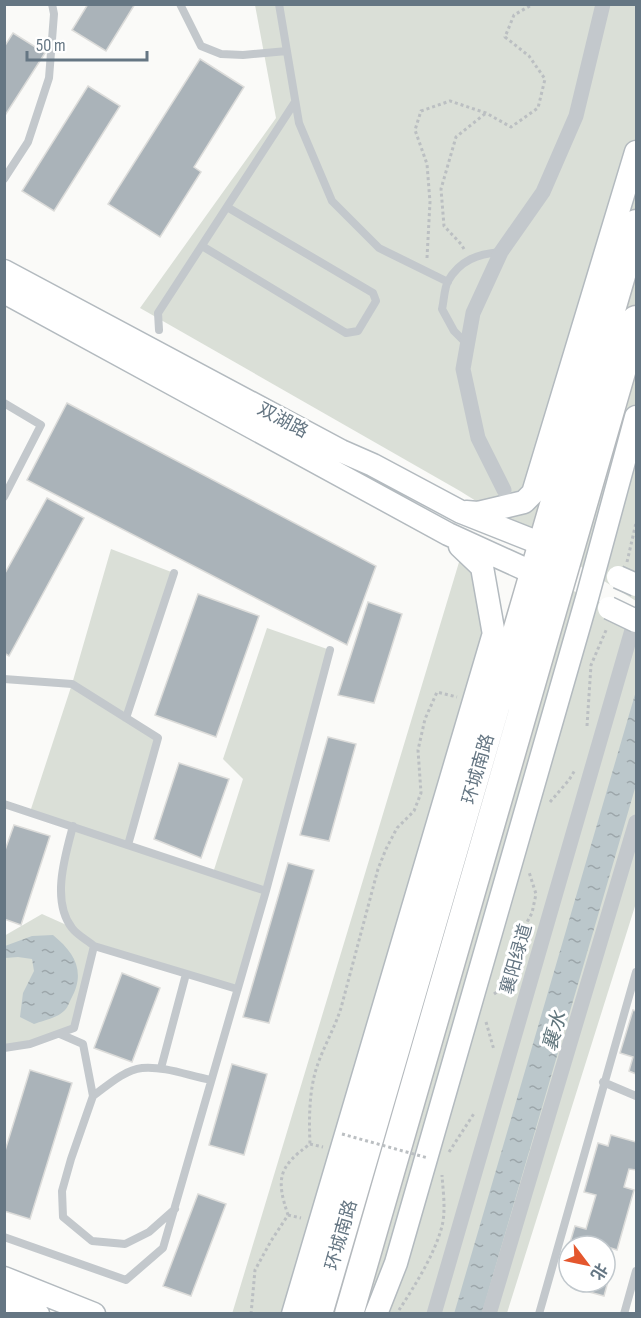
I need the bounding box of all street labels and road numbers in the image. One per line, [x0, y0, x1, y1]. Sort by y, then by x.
street label: 双湖路 [254, 398, 312, 442]
street label: 环城南路 [458, 732, 498, 807]
street label: 襄阳绿道 [496, 922, 536, 997]
street label: 环城南路 [321, 1198, 361, 1273]

